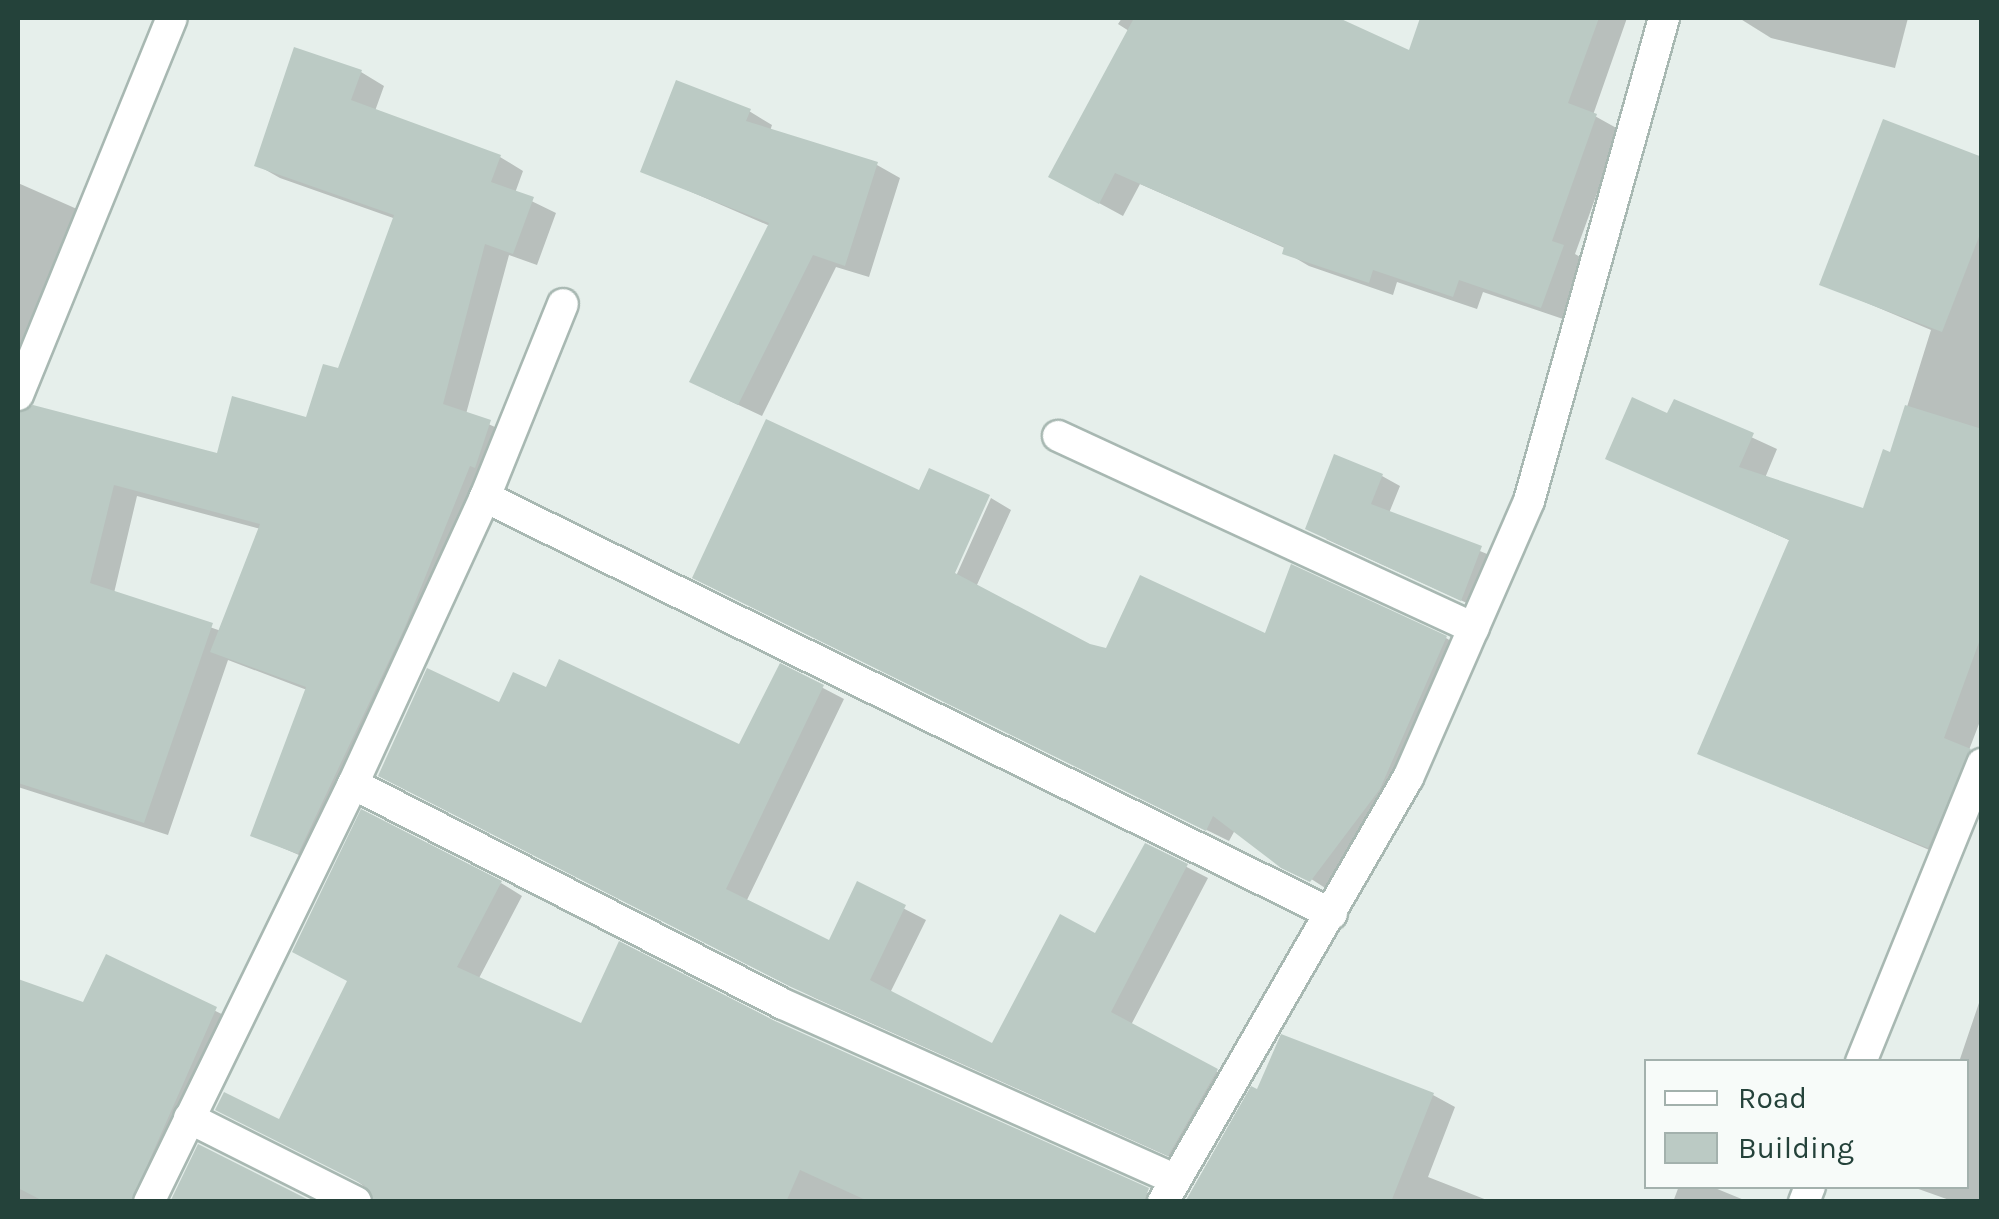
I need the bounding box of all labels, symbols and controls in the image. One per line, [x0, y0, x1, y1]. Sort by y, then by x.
legend [1644, 1059, 1969, 1189]
text: Road [1738, 1080, 1807, 1116]
text: Building [1738, 1130, 1854, 1166]

